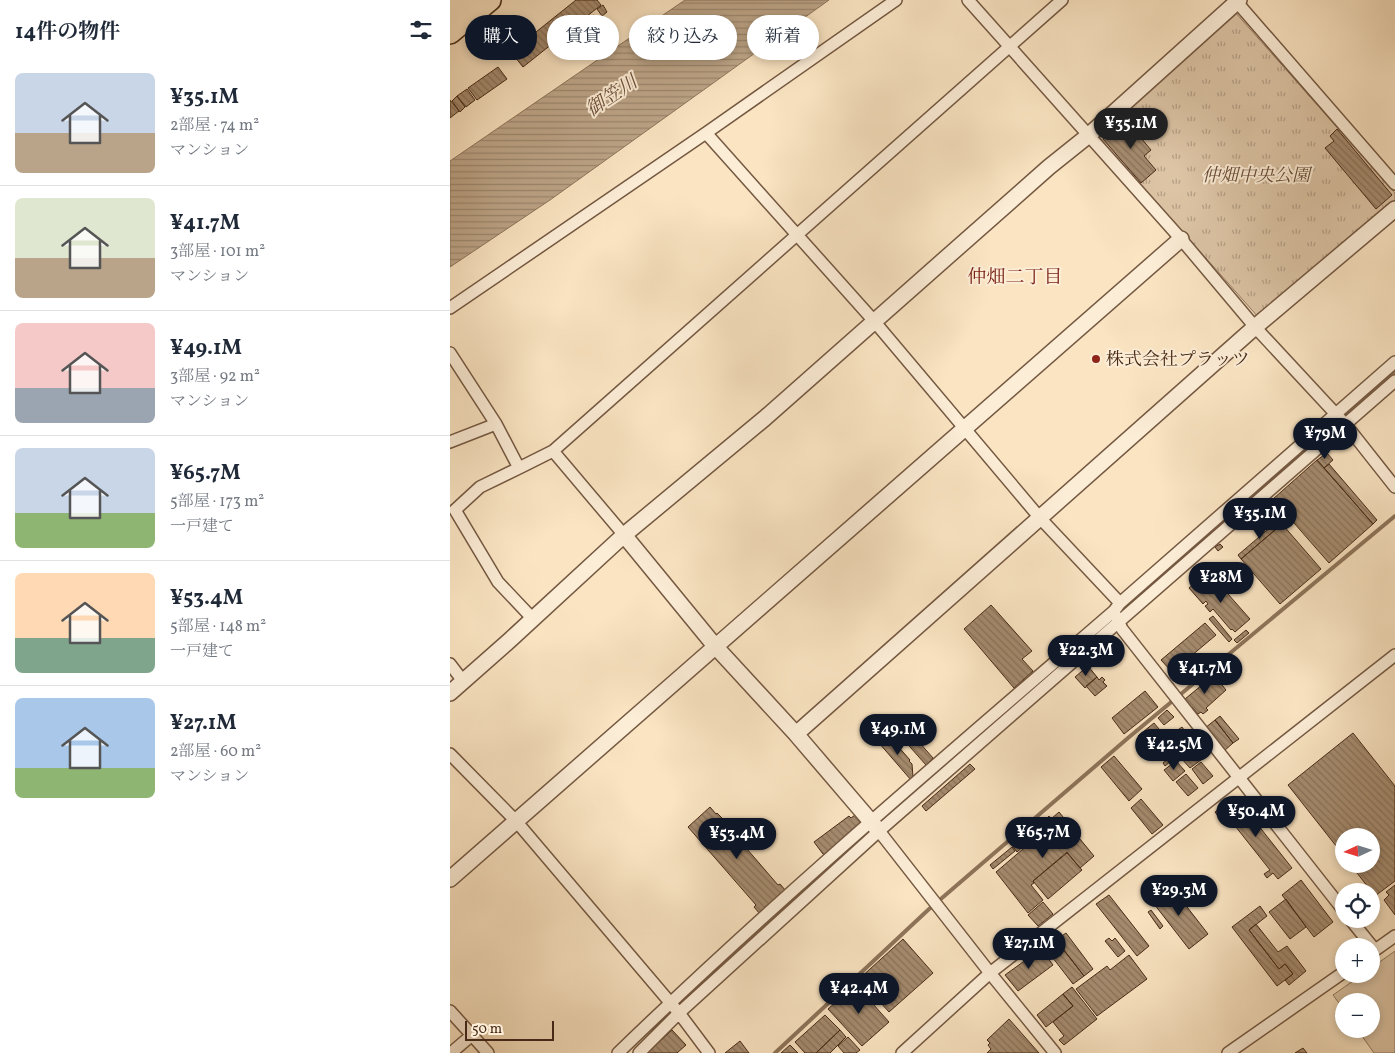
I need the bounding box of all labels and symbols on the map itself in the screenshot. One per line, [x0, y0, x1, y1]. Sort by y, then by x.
water label: 御笠川 [581, 69, 645, 123]
pin: ¥35.1M [1090, 108, 1172, 150]
park label: 仲畑中央公園 [1202, 164, 1313, 189]
district label: 仲畑二丁目 [967, 265, 1063, 291]
place label: 株式会社プラッツ [1106, 348, 1250, 373]
marker: 株式会社プラッツ [1090, 353, 1102, 365]
pin: ¥79M [1295, 418, 1355, 460]
pin: ¥35.1M [1219, 498, 1301, 540]
pin: ¥28M [1191, 562, 1251, 604]
pin: ¥22.3M [1045, 634, 1127, 677]
pin: ¥41.7M [1164, 652, 1246, 695]
pin: ¥49.1M [857, 714, 939, 756]
pin: ¥42.5M [1133, 728, 1215, 771]
pin: ¥50.4M [1215, 796, 1297, 838]
pin: ¥65.7M [1002, 816, 1084, 859]
pin: ¥53.4M [696, 818, 778, 860]
north arrow [1335, 828, 1380, 872]
pin: ¥29.3M [1138, 874, 1220, 917]
pin: ¥27.1M [988, 928, 1070, 970]
pin: ¥42.4M [818, 972, 900, 1015]
scale bar [465, 1018, 554, 1041]

